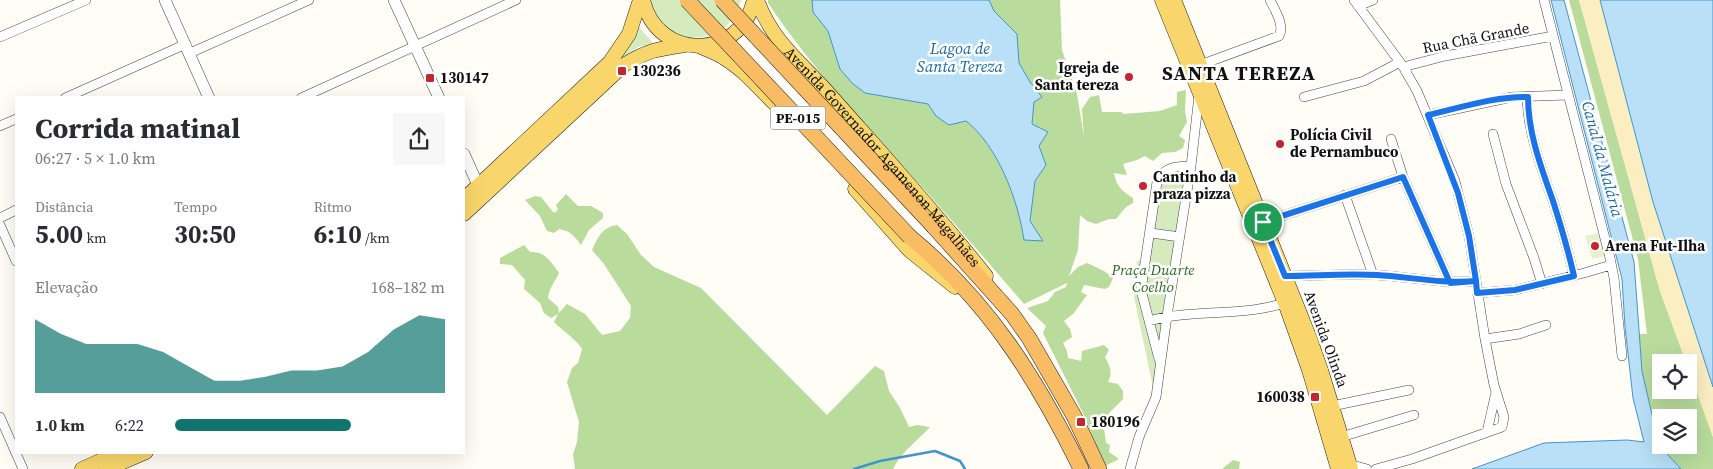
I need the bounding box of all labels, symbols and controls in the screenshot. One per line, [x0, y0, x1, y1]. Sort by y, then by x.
street label: Rua Chã Grande [1421, 17, 1531, 58]
water label: Lagoa de Santa Tereza [917, 37, 1004, 77]
street label: Avenida Governador Agamenon Magalhães [780, 42, 986, 271]
place label: Igreja de Santa tereza [1035, 57, 1120, 95]
district label: SANTA TEREZA [1162, 59, 1316, 87]
place label: 130236 [632, 60, 681, 81]
marker: 130236 [616, 65, 628, 77]
place label: 130147 [440, 67, 489, 88]
marker: Igreja de Santa tereza [1123, 71, 1135, 83]
marker: 130147 [424, 72, 436, 84]
water label: Canal da Malária [1577, 99, 1629, 220]
road number: PE-015 [770, 106, 826, 130]
text: Corrida matinal [35, 109, 240, 147]
button: share [393, 113, 445, 165]
place label: Polícia Civil de Pernambuco [1290, 124, 1399, 162]
marker: Polícia Civil de Pernambuco [1274, 138, 1286, 150]
text: 06:27 · 5 × 1.0 km [35, 147, 156, 169]
place label: Cantinho da praza pizza [1153, 166, 1237, 204]
marker: Cantinho da praza pizza [1137, 180, 1149, 192]
text: Distância [35, 197, 93, 217]
text: Tempo [174, 197, 217, 217]
text: Ritmo [314, 197, 352, 217]
pin [1242, 201, 1284, 243]
icon: arrive [1249, 208, 1277, 236]
text: 5.00 [35, 217, 83, 251]
text: 30:50 [174, 217, 236, 251]
text: 6:10 [314, 217, 362, 251]
text: km [83, 228, 107, 248]
text: /km [362, 228, 390, 248]
place label: Arena Fut-Ilha [1605, 235, 1706, 256]
marker: Arena Fut-Ilha [1589, 240, 1601, 252]
park label: Praça Duarte Coelho [1111, 259, 1194, 297]
text: Elevação [35, 276, 98, 298]
text: 168–182 m [371, 276, 445, 298]
street label: Avenida Olinda [1299, 287, 1354, 391]
map controls [1652, 354, 1697, 454]
button: locate [1652, 354, 1697, 399]
place label: 160038 [1256, 386, 1305, 407]
marker: 160038 [1309, 391, 1321, 403]
button: layers [1652, 409, 1697, 454]
place label: 180196 [1091, 411, 1140, 432]
text: 1.0 km [35, 414, 85, 436]
text: 6:22 [115, 414, 144, 436]
marker: 180196 [1075, 416, 1087, 428]

